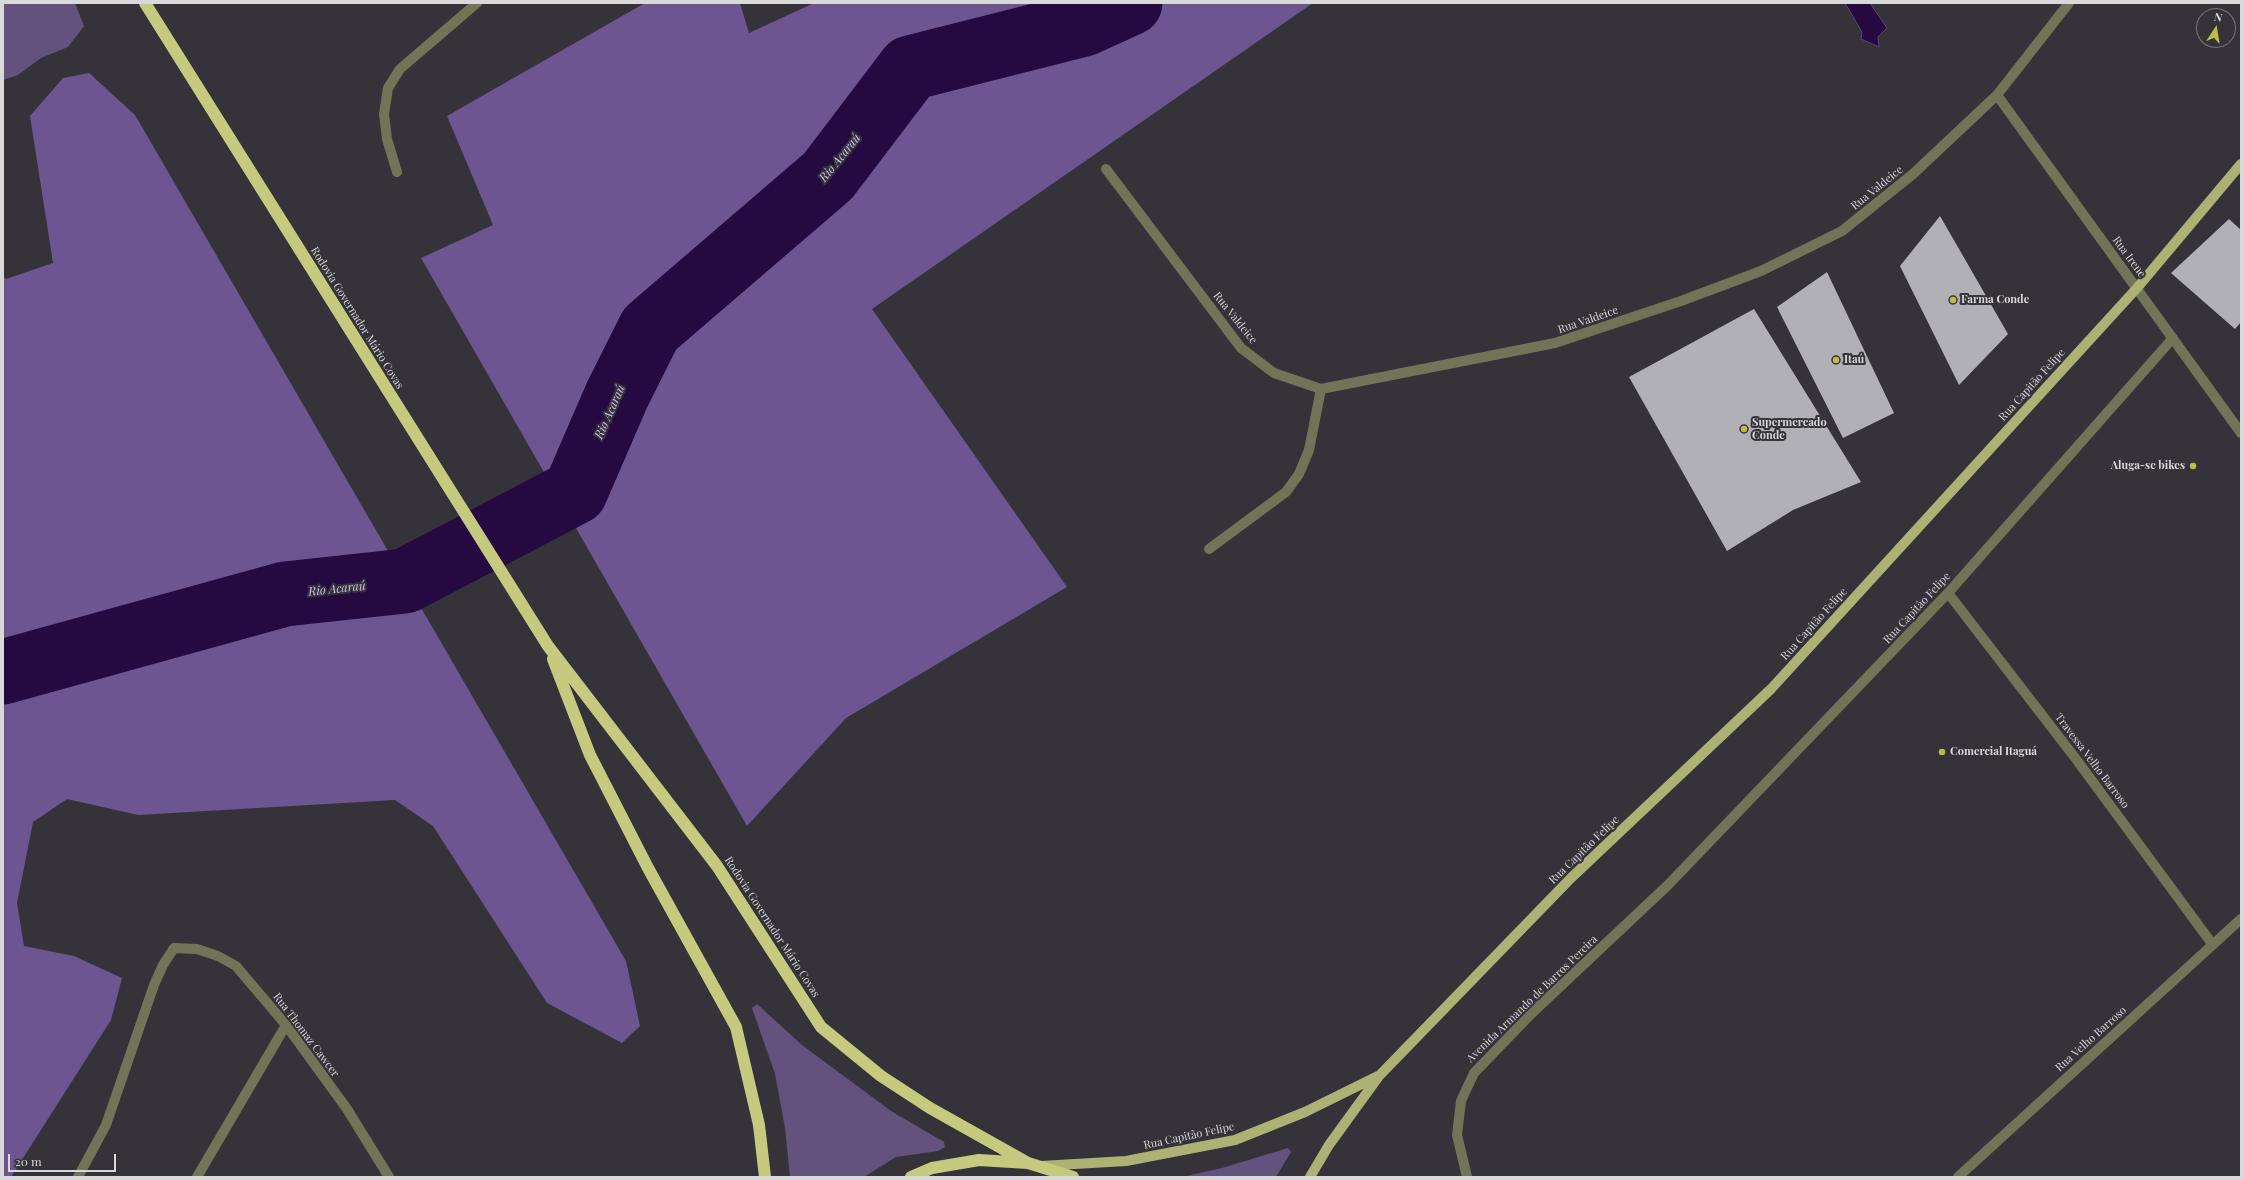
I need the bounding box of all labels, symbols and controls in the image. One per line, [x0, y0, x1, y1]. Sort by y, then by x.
north arrow [2196, 8, 2236, 48]
text: N [2213, 9, 2224, 25]
water label: Rio Acaraú [816, 131, 864, 185]
street label: Rua Valdeice [1849, 163, 1905, 213]
street label: Rua Irene [2110, 234, 2148, 280]
street label: Rodovia Governador Mário Covas [308, 245, 406, 391]
street label: Rua Valdeice [1210, 290, 1260, 346]
place label: Farma Conde [1961, 293, 2029, 307]
marker: Farma Conde [1948, 295, 1958, 305]
street label: Rua Valdeice [1556, 304, 1620, 336]
street label: Rua Capitão Felipe [1996, 346, 2068, 424]
place label: Itaú [1844, 353, 1864, 367]
marker: Itaú [1831, 355, 1841, 365]
water label: Rio Acaraú [592, 383, 628, 441]
place label: Supermercado Conde [1752, 416, 1827, 442]
marker: Supermercado Conde [1739, 424, 1749, 434]
place label: Aluga-se bikes [2111, 459, 2185, 473]
marker: Aluga-se bikes [2188, 461, 2198, 471]
street label: Rua Capitâo Felipe [1881, 570, 1953, 646]
water label: Rio Acaraú [308, 579, 366, 599]
street label: Rua Capitão Felipe [1778, 585, 1850, 663]
street label: Travessa Velho Barroso [2052, 711, 2132, 811]
place label: Comercial Itaguá [1950, 745, 2037, 759]
marker: Comercial Itaguá [1937, 747, 1947, 757]
street label: Rua Capitão Felipe [1546, 813, 1622, 887]
street label: Rodovia Governador Mário Covas [722, 854, 822, 1000]
street label: Avenida Armando de Barros Pereira [1464, 933, 1600, 1065]
street label: Rua Thomaz Cawcer [270, 991, 342, 1079]
street label: Rua Velho Barroso [2053, 1004, 2129, 1074]
street label: Rua Capitão Felipe [1142, 1120, 1236, 1152]
scale bar [10, 1146, 118, 1172]
text: 20 m [15, 1153, 42, 1169]

